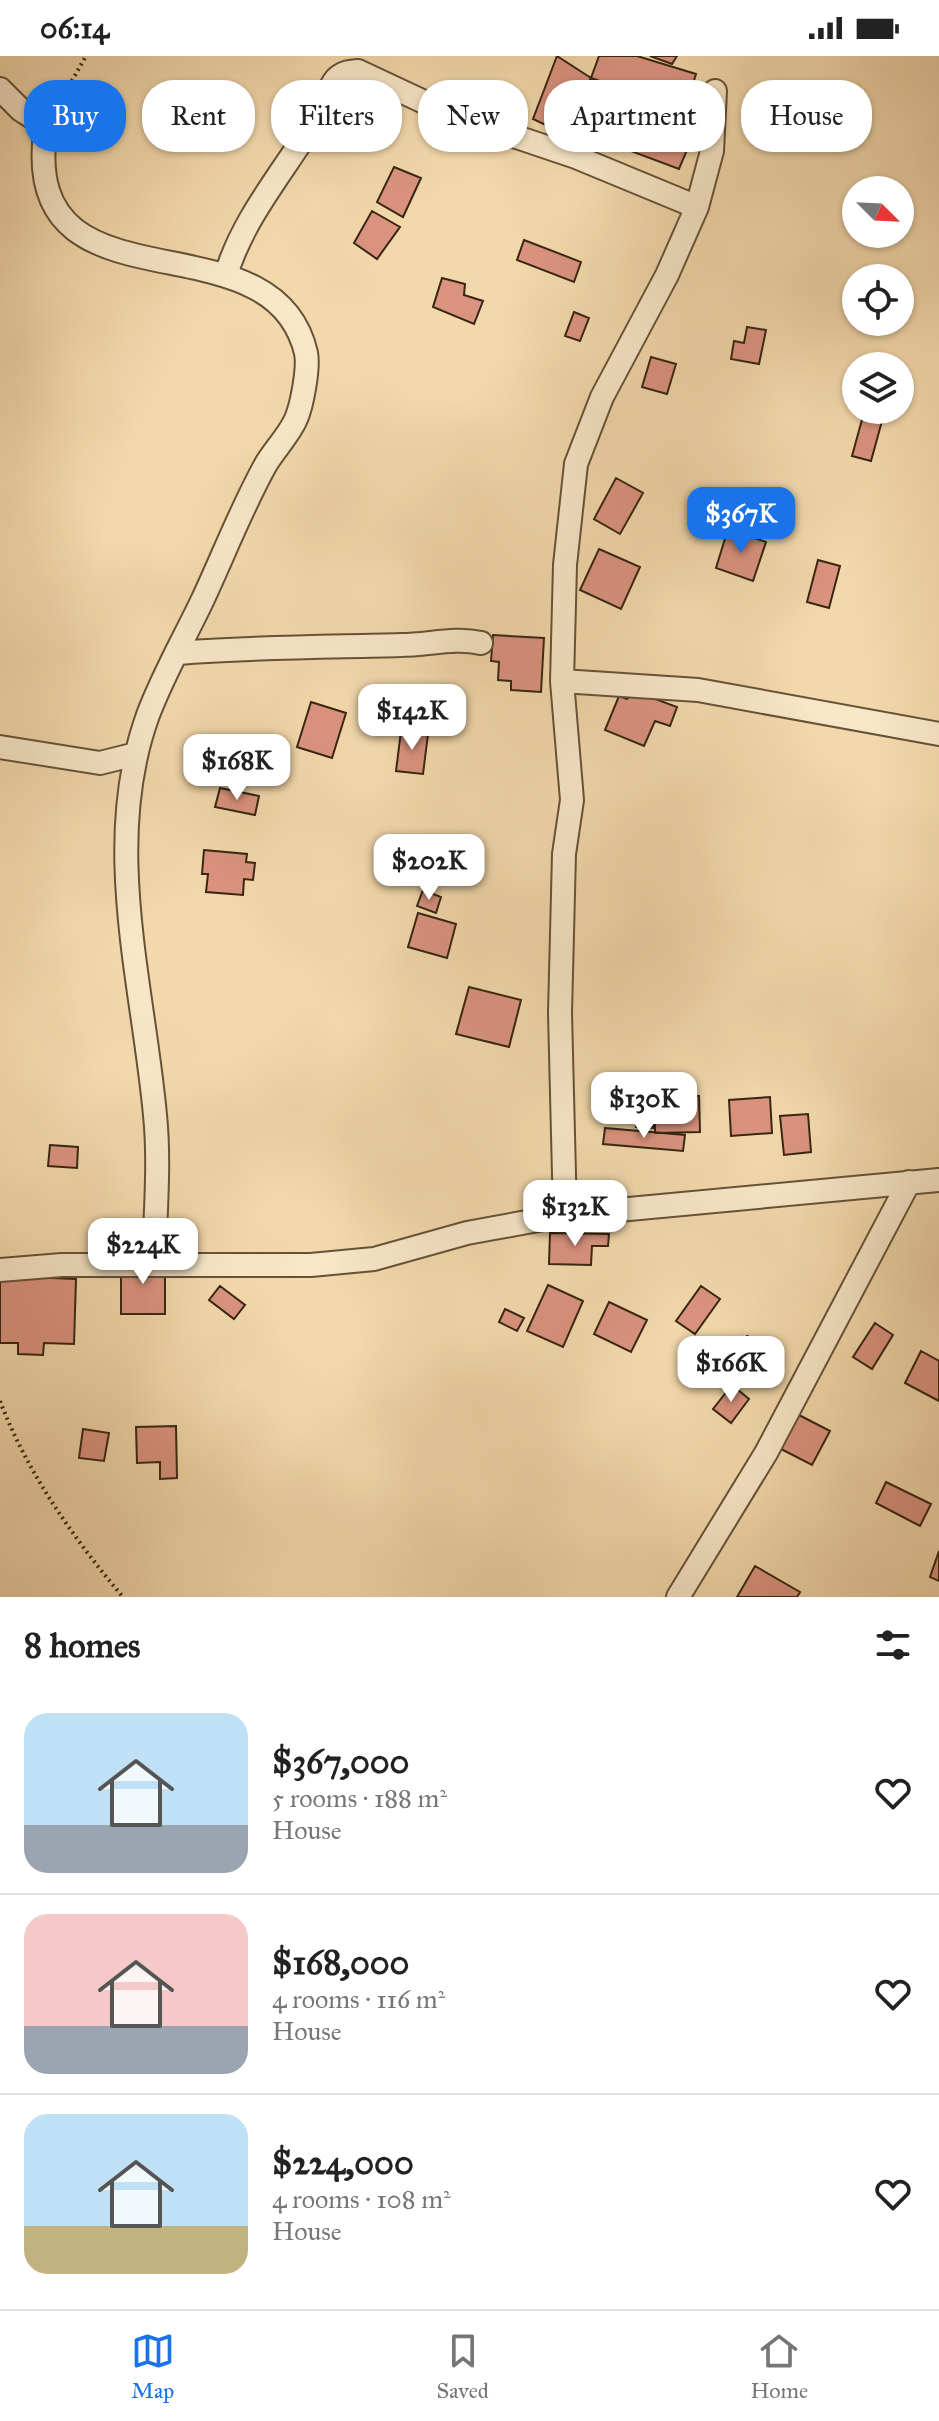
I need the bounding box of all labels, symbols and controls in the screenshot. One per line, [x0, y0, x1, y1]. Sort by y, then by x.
text: 06:14 [40, 10, 109, 46]
chip: Buy [24, 80, 126, 152]
chip: Rent [142, 80, 255, 152]
chip: Filters [271, 80, 402, 152]
chip: New [418, 80, 528, 152]
chip: Apartment [544, 80, 725, 152]
chip: House [741, 80, 872, 152]
north arrow [842, 176, 914, 248]
map controls [842, 176, 914, 424]
button: locate [842, 264, 914, 336]
button: layers [842, 352, 914, 424]
pin: $367K [685, 487, 797, 555]
text: $367K [705, 497, 777, 529]
pin: $142K [356, 684, 468, 752]
text: $142K [376, 694, 448, 726]
pin: $168K [181, 734, 293, 802]
text: $168K [201, 744, 273, 776]
pin: $202K [373, 834, 485, 902]
text: $202K [392, 844, 466, 876]
pin: $130K [588, 1072, 700, 1140]
text: $130K [609, 1082, 679, 1114]
pin: $132K [519, 1180, 631, 1248]
text: $132K [541, 1190, 609, 1222]
pin: $224K [87, 1218, 199, 1286]
text: $224K [106, 1228, 180, 1260]
pin: $166K [675, 1336, 787, 1404]
text: $166K [696, 1346, 766, 1378]
icon: filters [871, 1623, 915, 1667]
text: 8 homes [24, 1625, 140, 1666]
text: $367,000 [272, 1741, 409, 1782]
icon: home [88, 1745, 184, 1841]
icon: heart [871, 1771, 915, 1815]
text: 5 rooms · 188 m² [272, 1782, 447, 1814]
text: House [272, 1814, 342, 1846]
text: $168,000 [272, 1942, 409, 1983]
icon: home [88, 1946, 184, 2042]
icon: heart [871, 1972, 915, 2016]
text: 4 rooms · 116 m² [272, 1983, 445, 2015]
text: House [272, 2015, 342, 2047]
text: $224,000 [272, 2142, 414, 2183]
icon: home [88, 2146, 184, 2242]
icon: heart [871, 2172, 915, 2216]
text: 4 rooms · 108 m² [272, 2183, 451, 2215]
text: House [272, 2215, 342, 2247]
tab: Map [131, 2329, 175, 2404]
tab: Saved [437, 2329, 489, 2404]
tab: Home [751, 2329, 808, 2404]

